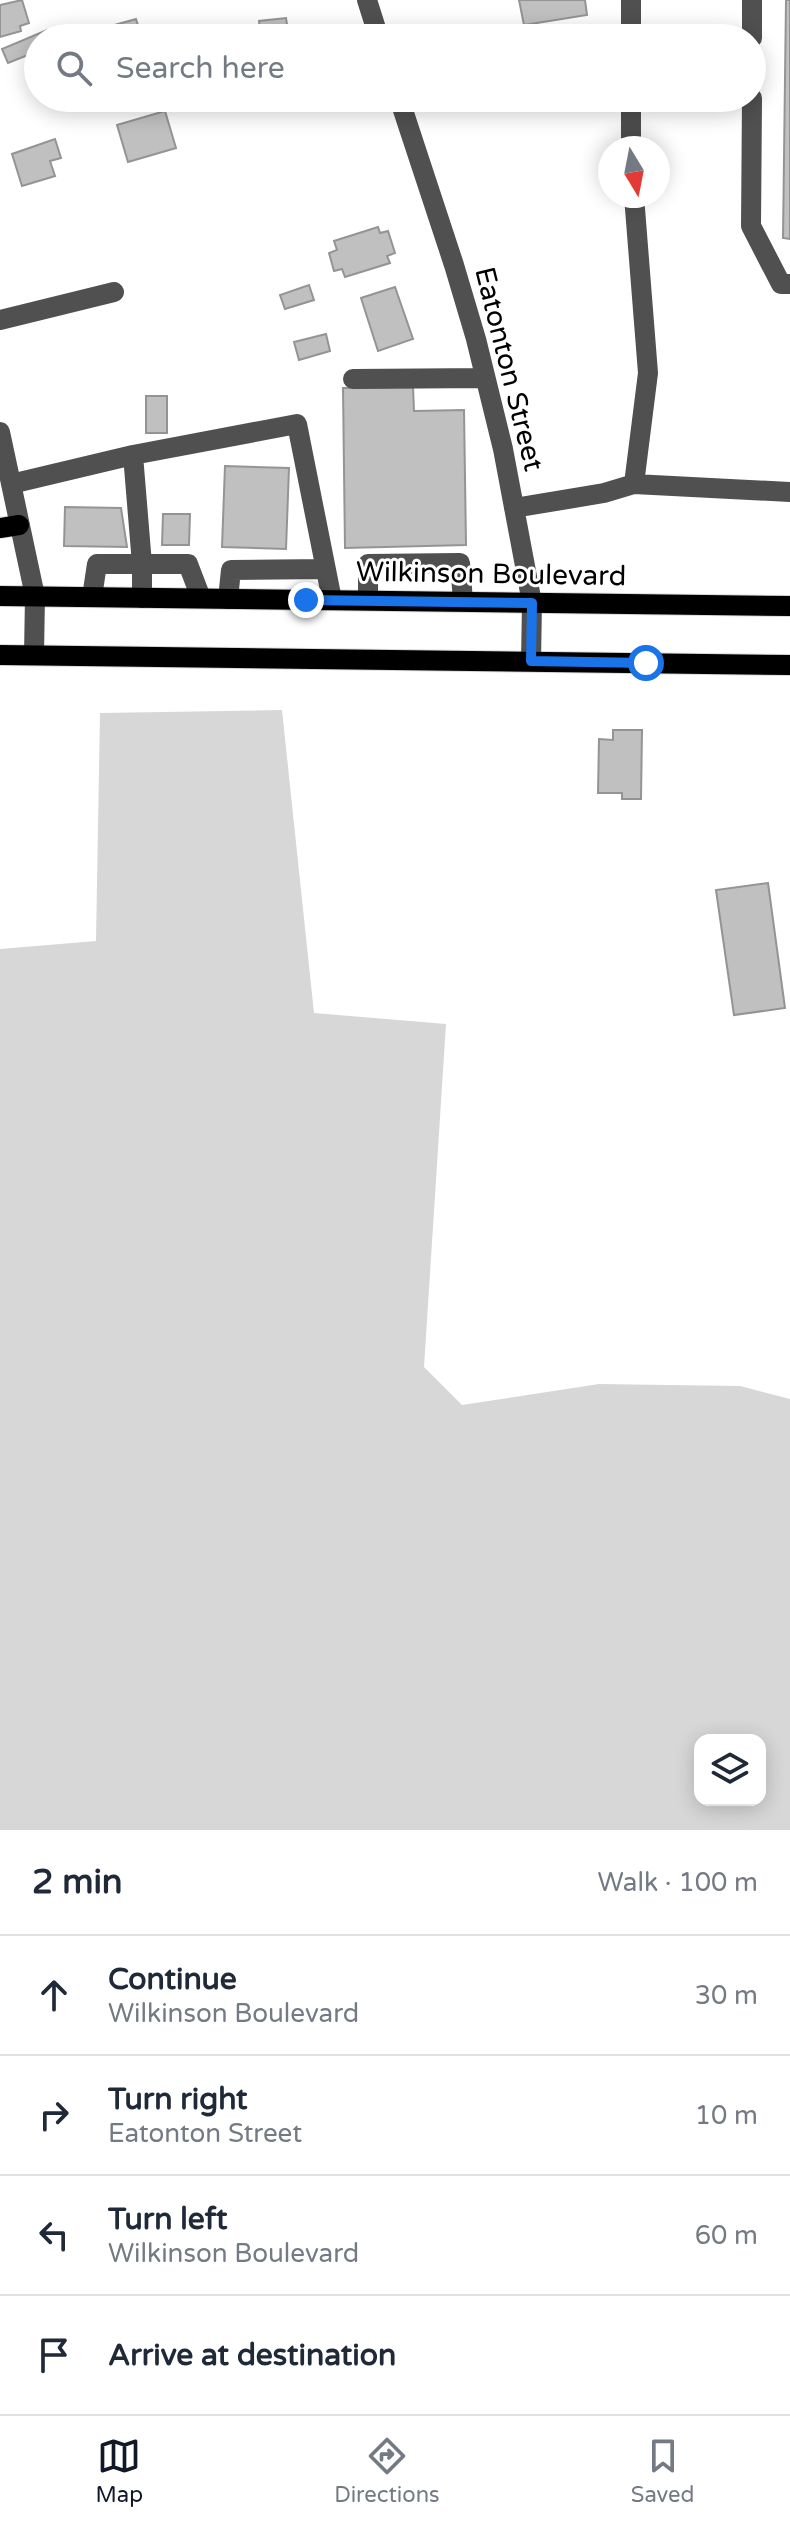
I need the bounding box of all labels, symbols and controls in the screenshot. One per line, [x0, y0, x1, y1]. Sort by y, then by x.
search box [24, 24, 766, 112]
icon: search [52, 46, 96, 90]
text: Search here [116, 50, 285, 87]
north arrow [598, 136, 670, 208]
street label: Eatonton Street [467, 263, 551, 475]
street label: Wilkinson Boulevard [355, 555, 627, 593]
route end [288, 582, 324, 618]
route start [628, 645, 664, 681]
map controls [694, 1734, 766, 1806]
button: layers [694, 1734, 766, 1806]
text: 2 min [32, 1862, 123, 1903]
text: Walk · 100 m [598, 1867, 758, 1898]
text: Continue [108, 1961, 237, 1998]
icon: ahead [32, 1973, 76, 2017]
text: 30 m [695, 1980, 758, 2011]
text: Wilkinson Boulevard [108, 1998, 359, 2029]
text: Turn right [108, 2081, 248, 2118]
icon: right [32, 2093, 76, 2137]
text: 10 m [695, 2100, 758, 2131]
text: Eatonton Street [108, 2118, 302, 2149]
text: Turn left [108, 2201, 227, 2238]
icon: left [32, 2213, 76, 2257]
text: 60 m [695, 2220, 758, 2251]
text: Wilkinson Boulevard [108, 2238, 359, 2269]
icon: arrive [32, 2333, 76, 2377]
text: Arrive at destination [108, 2337, 396, 2374]
tab: Map [96, 2434, 143, 2508]
tab: Directions [334, 2434, 440, 2508]
tab: Saved [631, 2434, 694, 2508]

